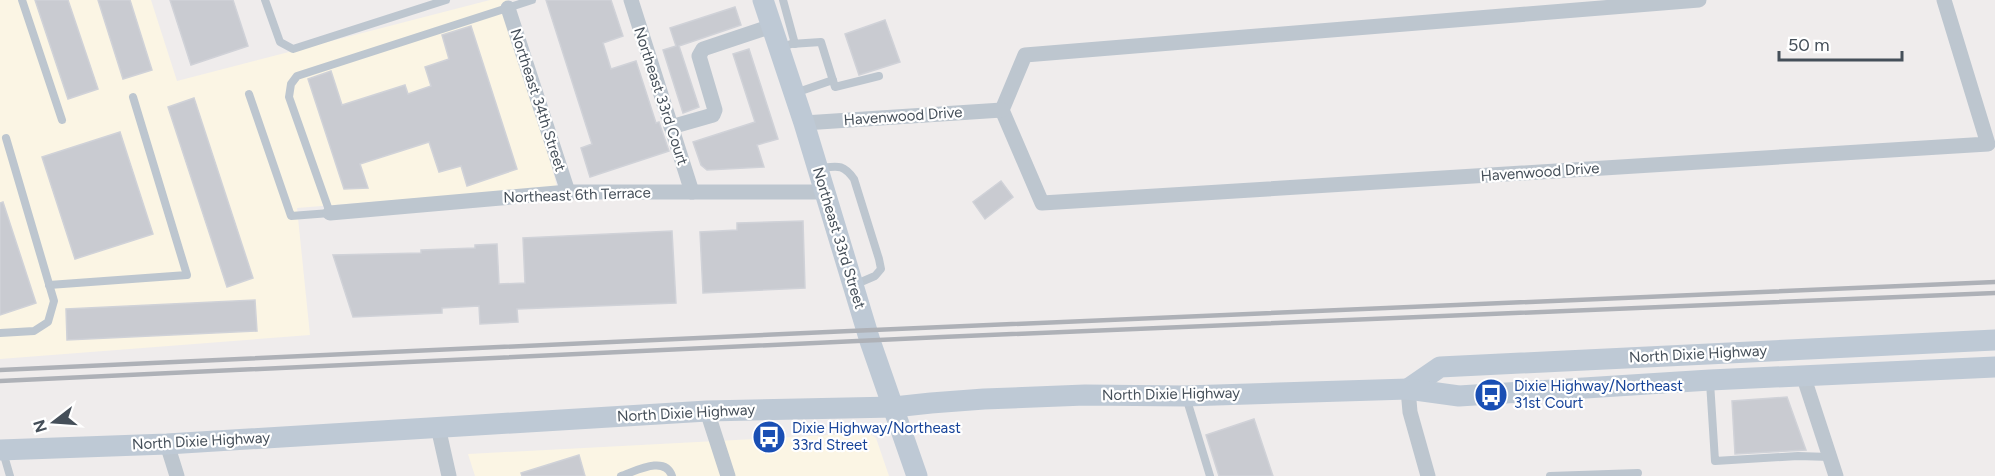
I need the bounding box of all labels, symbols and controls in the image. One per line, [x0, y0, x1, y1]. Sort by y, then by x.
scale bar [1779, 24, 1902, 62]
street label: Northeast 33rd Court [630, 25, 692, 168]
street label: Northeast 34th Street [506, 26, 570, 174]
text: 50 m [1788, 34, 1830, 56]
street label: Havenwood Drive [843, 103, 963, 129]
street label: Havenwood Drive [1480, 159, 1600, 185]
street label: Northeast 33rd Street [809, 165, 869, 311]
street label: Northeast 6th Terrace [503, 183, 651, 207]
street label: North Dixie Highway [1628, 341, 1768, 367]
bus stop icon: Dixie Highway/Northeast 31st Court [1473, 377, 1509, 413]
place label: Dixie Highway/Northeast 31st Court [1514, 377, 1683, 412]
street label: North Dixie Highway [1102, 384, 1240, 404]
north arrow [24, 392, 84, 452]
street label: North Dixie Highway [616, 400, 756, 426]
text: N [29, 418, 51, 435]
bus stop icon: Dixie Highway/Northeast 33rd Street [751, 419, 787, 455]
place label: Dixie Highway/Northeast 33rd Street [792, 419, 961, 454]
street label: North Dixie Highway [131, 428, 271, 454]

